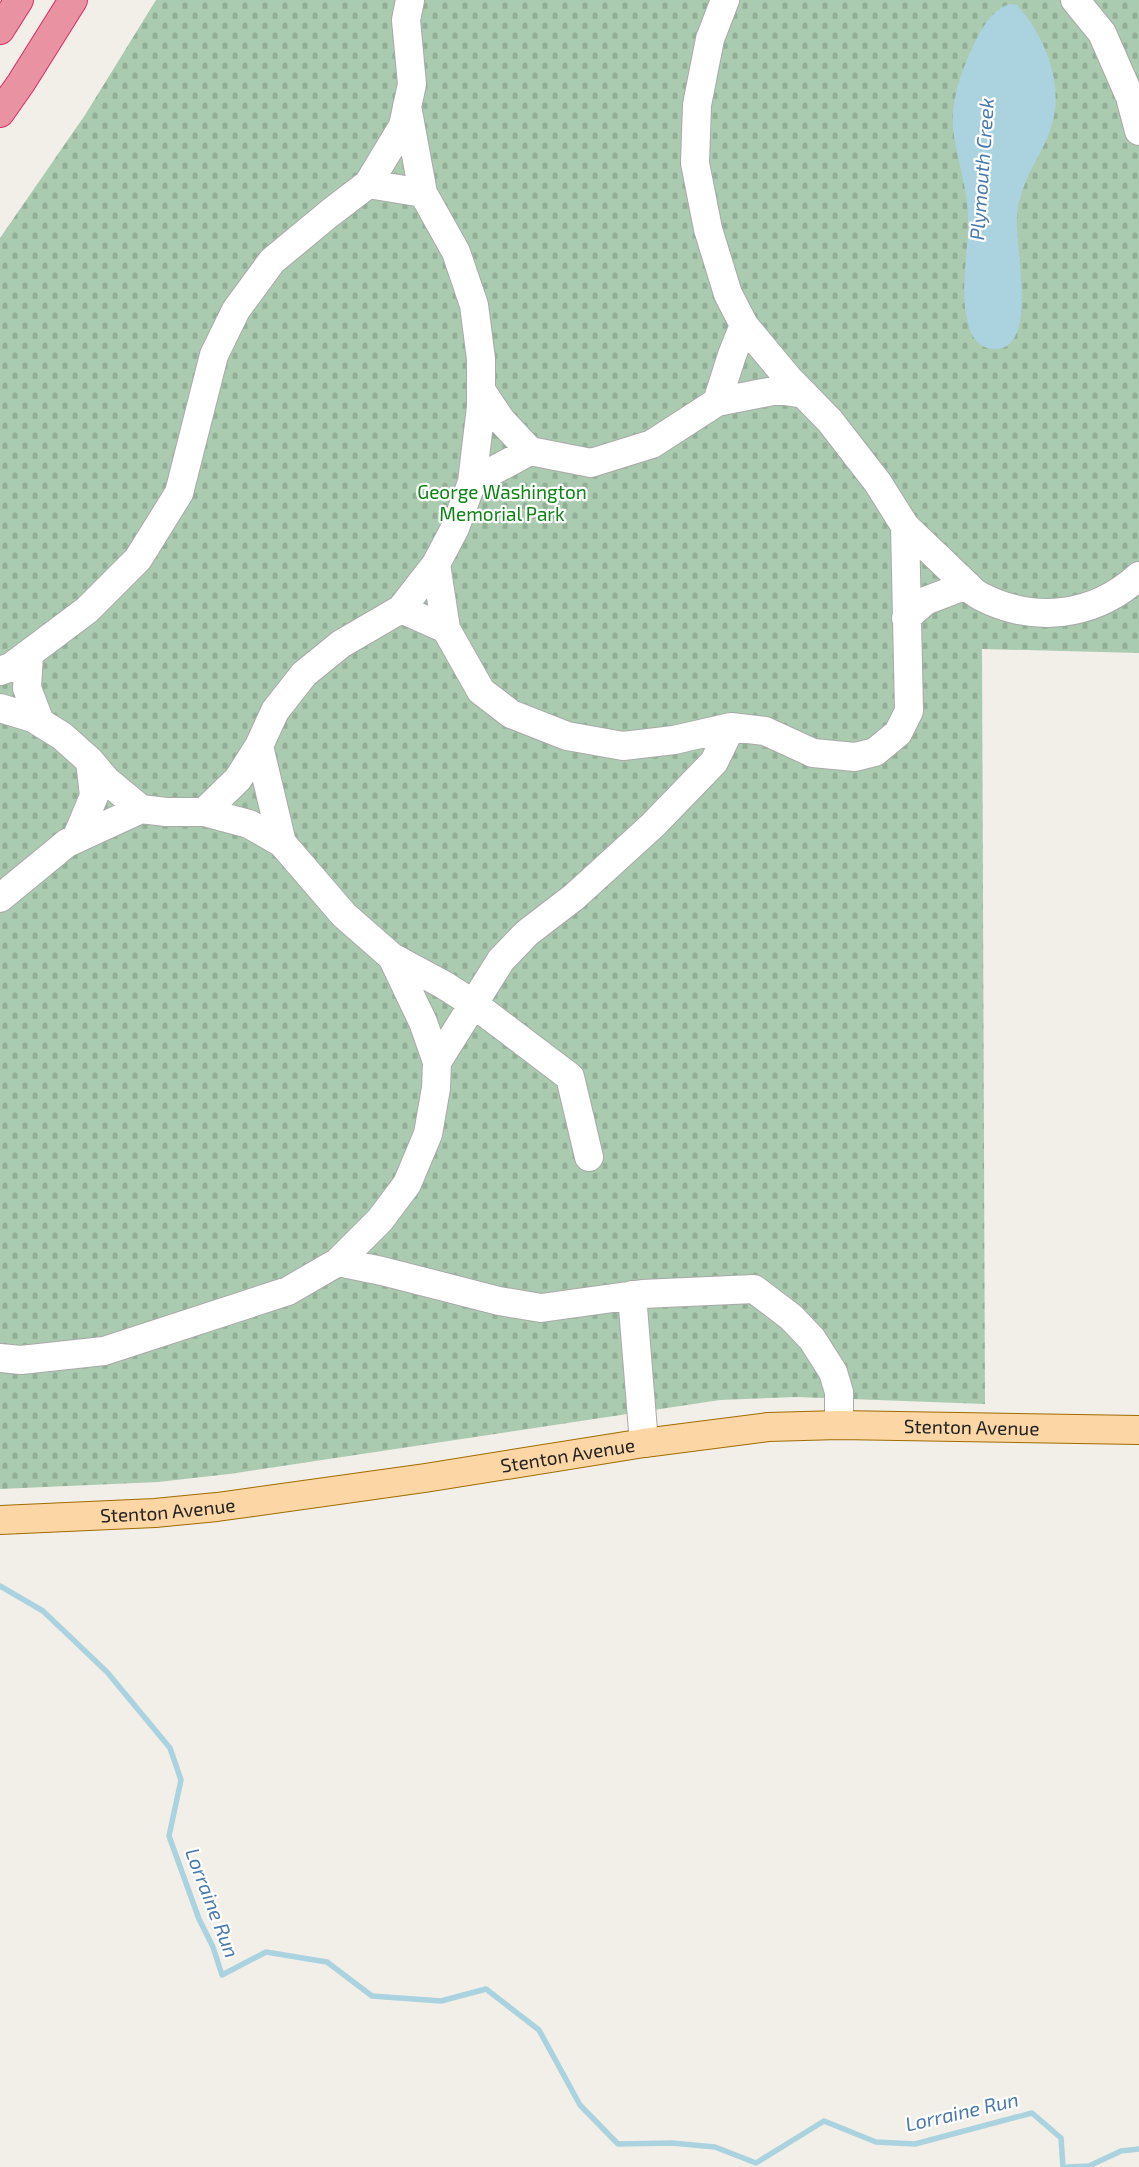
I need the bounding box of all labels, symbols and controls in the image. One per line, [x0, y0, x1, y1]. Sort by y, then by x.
water label: Plymouth Creek [964, 97, 999, 241]
park label: George Washington Memorial Park [417, 480, 587, 525]
street label: Stenton Avenue [904, 1414, 1040, 1439]
street label: Stenton Avenue [499, 1433, 636, 1477]
street label: Stenton Avenue [100, 1493, 237, 1526]
water label: Lorraine Run [181, 1844, 245, 1961]
water label: Lorraine Run [903, 2086, 1021, 2136]

